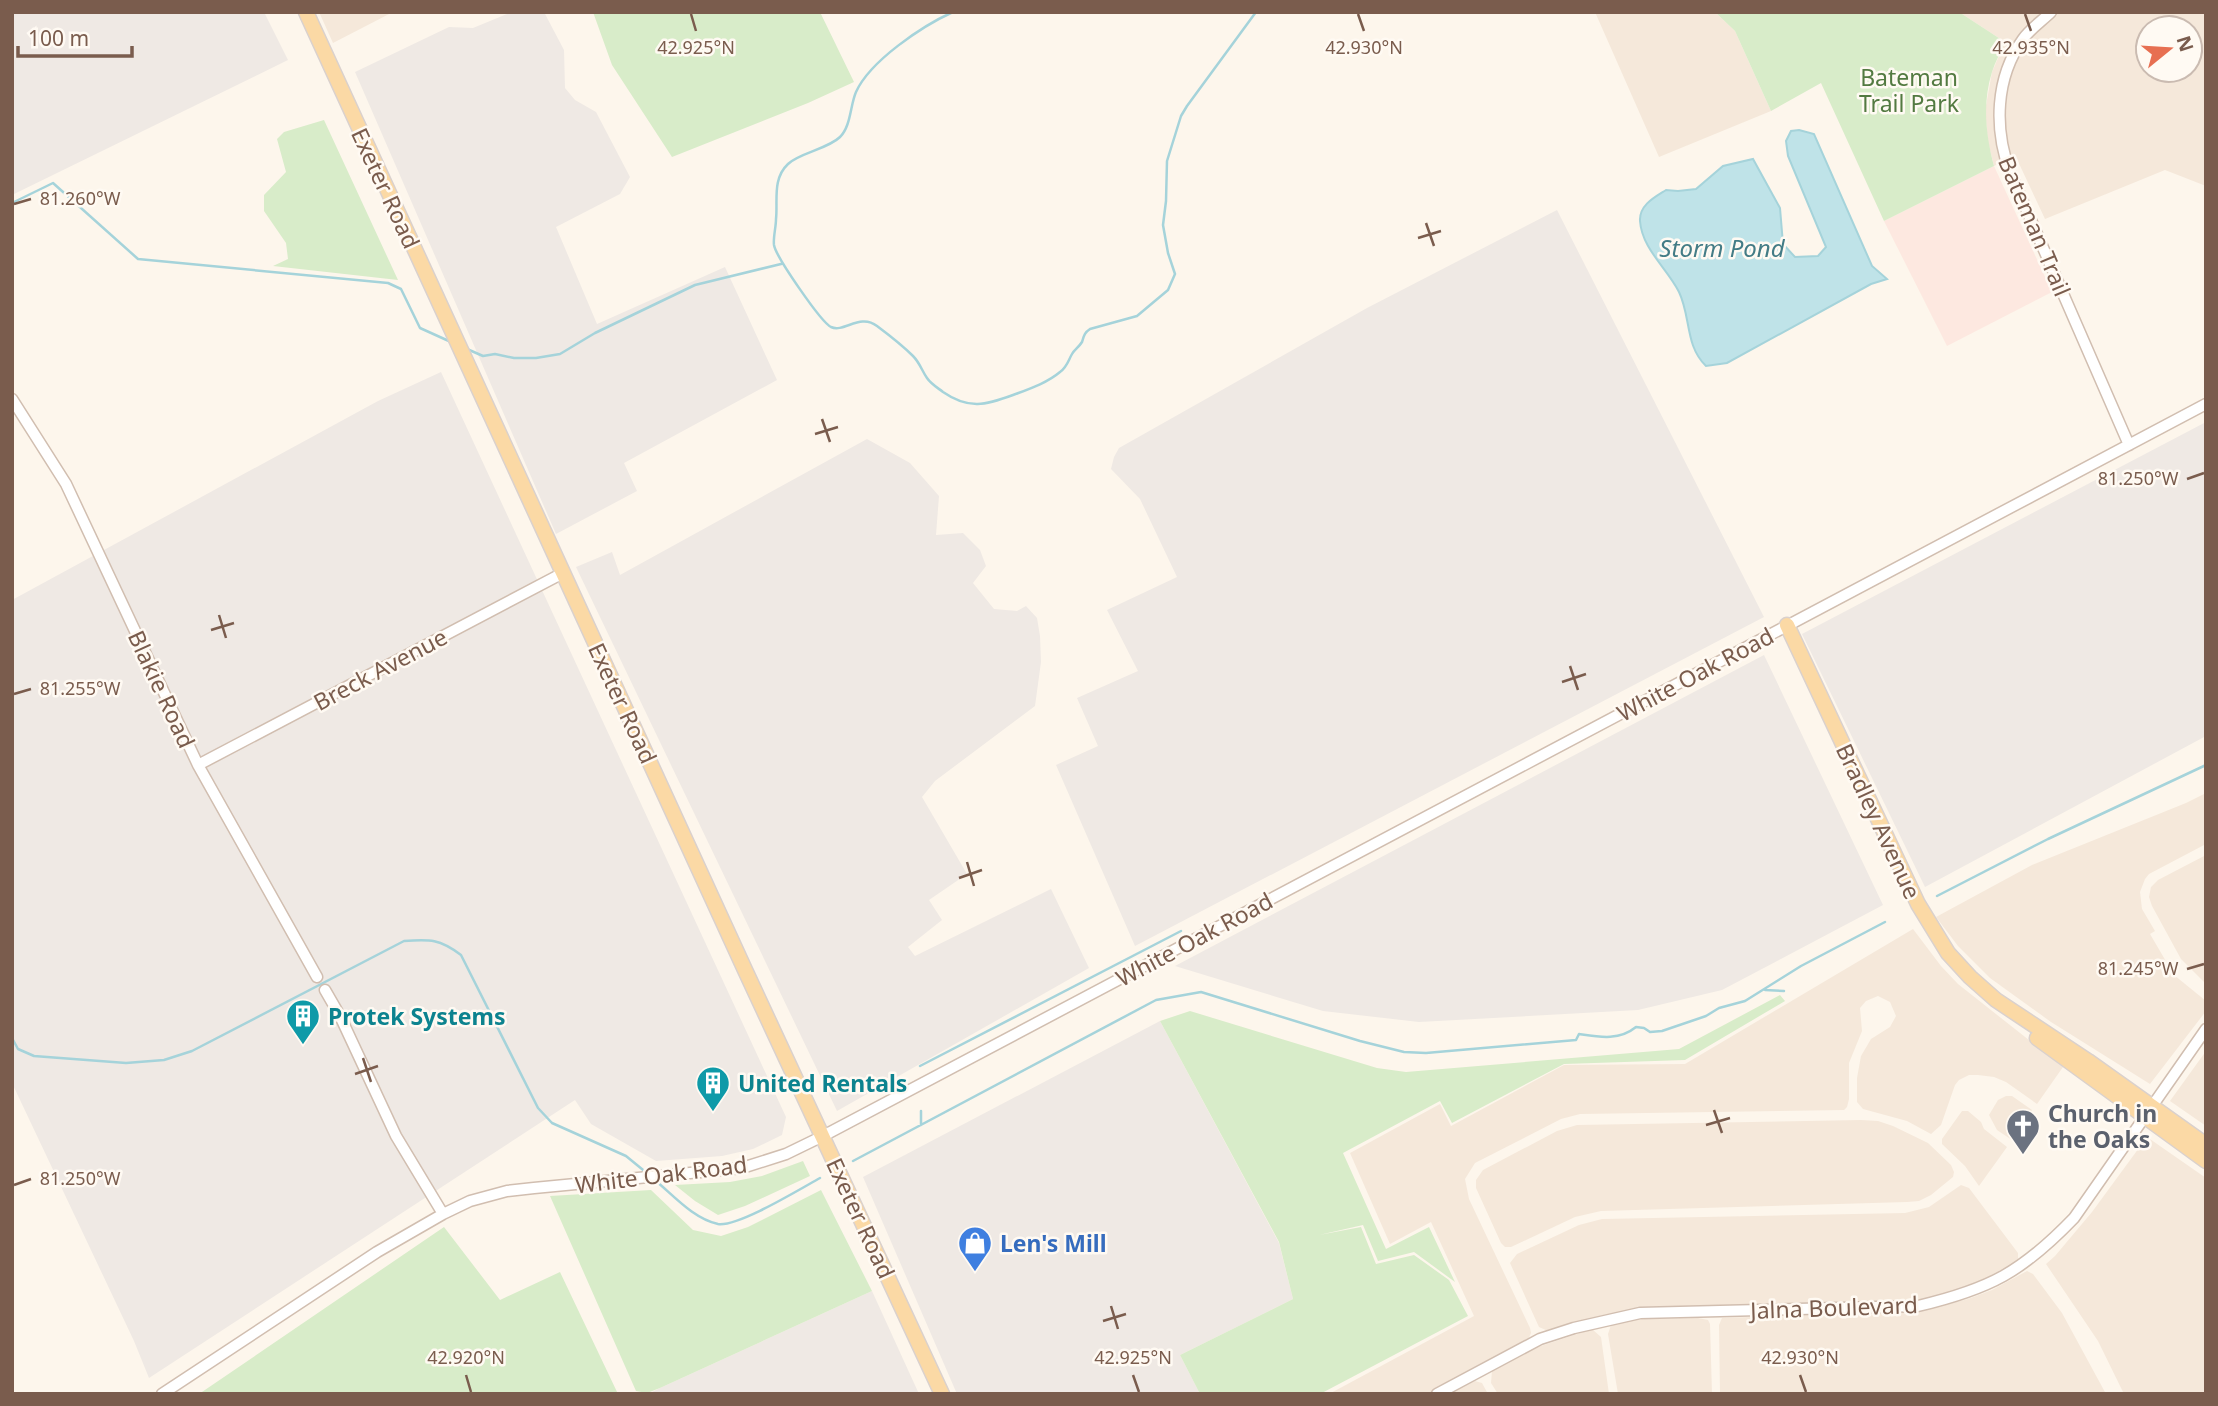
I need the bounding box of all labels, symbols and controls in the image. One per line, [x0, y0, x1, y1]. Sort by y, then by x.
scale bar [18, 14, 131, 58]
north arrow [2134, 14, 2204, 84]
text: 100 m [28, 24, 89, 52]
text: N [2170, 32, 2200, 55]
text: 42.925°N [657, 35, 735, 59]
text: 42.930°N [1325, 35, 1403, 59]
text: 42.935°N [1992, 35, 2070, 59]
park label: Bateman Trail Park [1859, 61, 1960, 119]
street label: Exeter Road [344, 123, 428, 253]
street label: Bateman Trail [1991, 151, 2079, 301]
text: 81.260°W [40, 186, 121, 210]
water label: Storm Pond [1659, 231, 1786, 264]
text: 81.250°W [2098, 466, 2179, 490]
street label: White Oak Road [1611, 619, 1779, 729]
street label: Breck Avenue [308, 620, 452, 718]
street label: Blakie Road [121, 625, 203, 753]
street label: Exeter Road [581, 638, 665, 768]
text: 81.255°W [40, 676, 121, 700]
street label: Bradley Avenue [1829, 738, 1929, 904]
street label: White Oak Road [1110, 884, 1278, 994]
text: 81.245°W [2098, 956, 2179, 980]
building icon: Protek Systems [284, 997, 322, 1046]
place label: Protek Systems [328, 1000, 505, 1032]
building icon: United Rentals [694, 1064, 732, 1113]
place label: United Rentals [738, 1067, 907, 1099]
place label: Church in the Oaks [2048, 1097, 2157, 1155]
church icon: Church in the Oaks [2004, 1107, 2042, 1156]
street label: White Oak Road [573, 1148, 749, 1200]
street label: Exeter Road [819, 1153, 903, 1283]
text: 81.250°W [40, 1166, 121, 1190]
shop icon: Len's Mill [956, 1224, 994, 1273]
place label: Len's Mill [1000, 1227, 1107, 1259]
street label: Jalna Boulevard [1748, 1288, 1918, 1326]
text: 42.920°N [427, 1345, 505, 1369]
text: 42.925°N [1094, 1345, 1172, 1369]
text: 42.930°N [1761, 1345, 1839, 1369]

